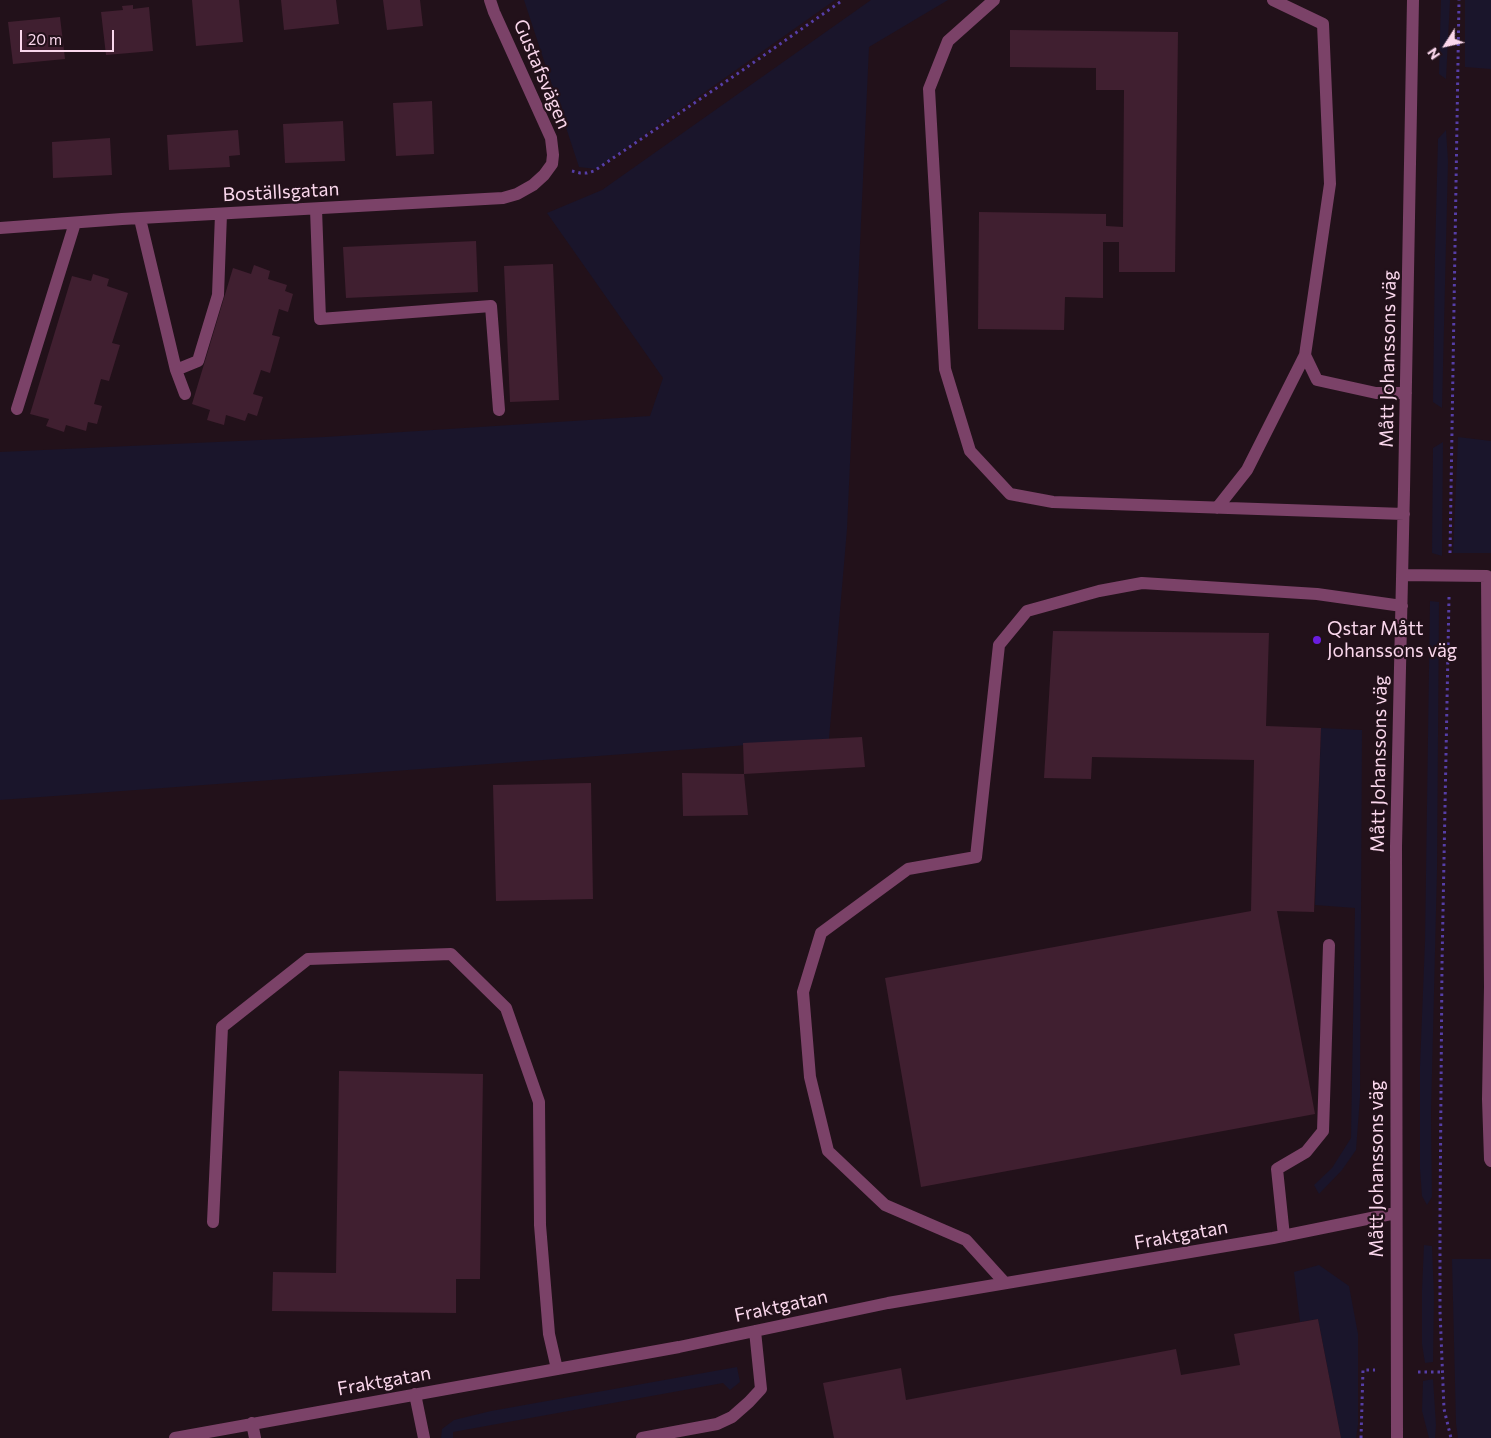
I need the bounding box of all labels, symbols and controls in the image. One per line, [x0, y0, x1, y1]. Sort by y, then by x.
street label: Gustafsvägen [509, 16, 575, 132]
scale bar [22, 20, 116, 52]
north arrow [1421, 20, 1471, 70]
text: 20 m [28, 30, 62, 48]
text: N [1423, 45, 1443, 63]
street label: Boställsgatan [222, 178, 340, 206]
street label: Mått Johanssons väg [1375, 270, 1401, 448]
place label: Qstar Mått Johanssons väg [1327, 618, 1457, 662]
marker: Qstar Mått Johanssons väg [1311, 634, 1323, 646]
street label: Mått Johanssons väg [1366, 675, 1392, 853]
street label: Mått Johanssons väg [1366, 1080, 1388, 1258]
street label: Fraktgatan [1132, 1216, 1230, 1254]
street label: Fraktgatan [732, 1285, 830, 1327]
street label: Fraktgatan [335, 1362, 433, 1400]

